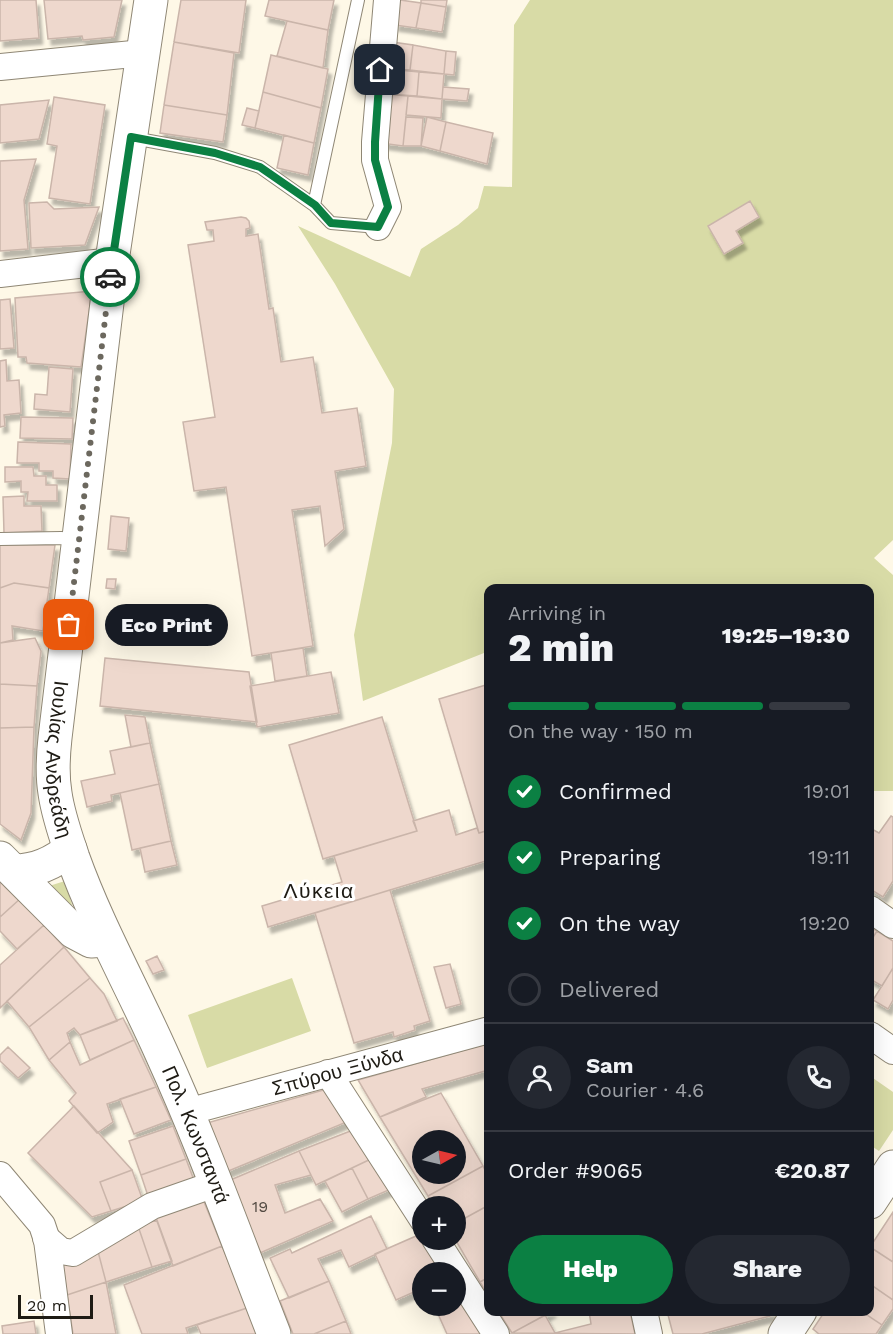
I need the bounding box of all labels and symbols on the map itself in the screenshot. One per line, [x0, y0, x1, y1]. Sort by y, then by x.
pin [354, 44, 405, 95]
courier [80, 247, 140, 307]
pin [43, 599, 94, 650]
callout: Eco Print [105, 604, 228, 646]
street label: Ιουλίας Ανδρεάδη [41, 680, 78, 841]
district label: Λύκεια [283, 878, 355, 903]
street label: Σπύρου Ξύνδα [269, 1042, 406, 1100]
street label: Πολ. Κωνσταντά [157, 1062, 235, 1207]
north arrow [412, 1130, 466, 1184]
house number: 19 [252, 1197, 268, 1216]
scale bar [18, 1292, 93, 1320]

